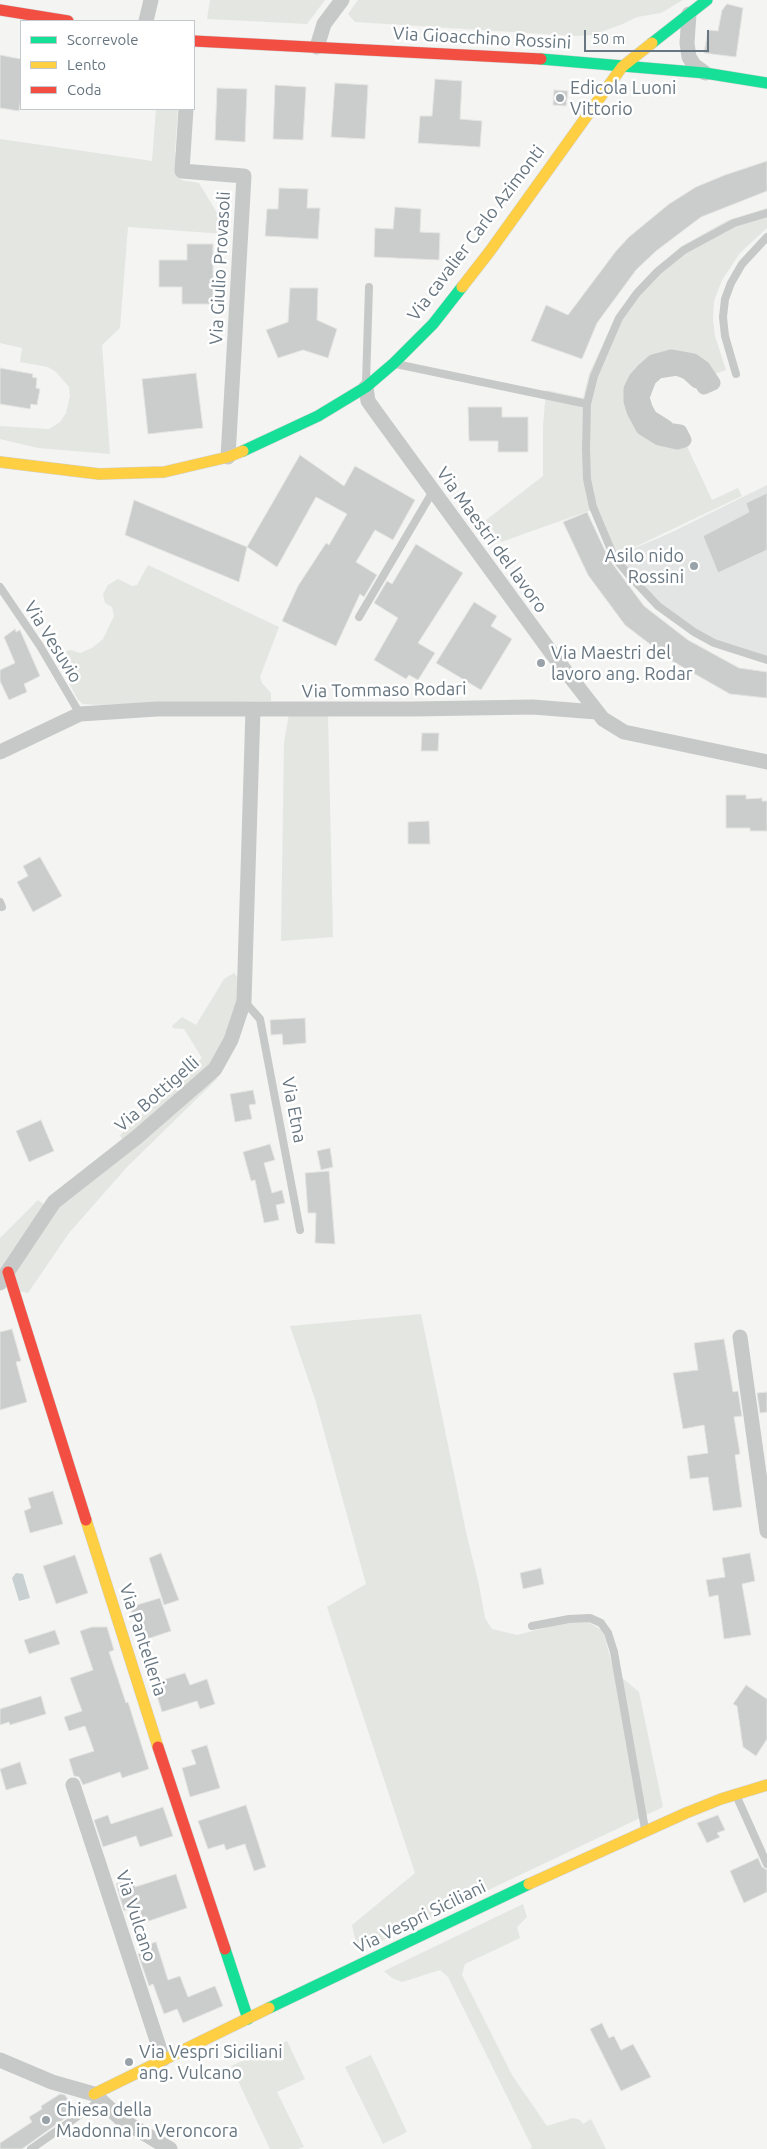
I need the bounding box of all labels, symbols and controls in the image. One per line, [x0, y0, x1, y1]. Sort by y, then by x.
legend [20, 20, 195, 110]
scale bar [587, 20, 712, 52]
street label: Via Gioacchino Rossini [392, 23, 572, 53]
text: 50 m [592, 30, 625, 47]
text: Scorrevole [67, 31, 138, 48]
text: Lento [67, 56, 106, 73]
place label: Edicola Luoni Vittorio [570, 77, 676, 120]
text: Coda [67, 81, 101, 98]
marker: Edicola Luoni Vittorio [554, 92, 566, 104]
street label: Via cavalier Carlo Azimonti [403, 141, 549, 325]
street label: Via Giulio Provasoli [205, 191, 235, 345]
street label: Via Maestri del lavoro [432, 463, 552, 617]
place label: Asilo nido Rossini [605, 545, 684, 588]
marker: Asilo nido Rossini [688, 560, 700, 572]
street label: Via Vesuvio [19, 597, 87, 687]
place label: Via Maestri del lavoro ang. Rodar [551, 642, 692, 684]
marker: Via Maestri del lavoro ang. Rodar [535, 657, 547, 669]
street label: Via Tommaso Rodari [301, 678, 467, 702]
street label: Via Bottigelli [111, 1052, 203, 1136]
street label: Via Etna [277, 1075, 311, 1145]
street label: Via Pantelleria [115, 1581, 171, 1699]
street label: Via Vulcano [111, 1868, 161, 1964]
street label: Via Vespri Siciliani [351, 1876, 489, 1958]
place label: Via Vespri Siciliani ang. Vulcano [139, 2041, 283, 2084]
marker: Via Vespri Siciliani ang. Vulcano [123, 2056, 135, 2068]
place label: Chiesa della Madonna in Veroncora [56, 2099, 238, 2142]
marker: Chiesa della Madonna in Veroncora [40, 2114, 52, 2126]

